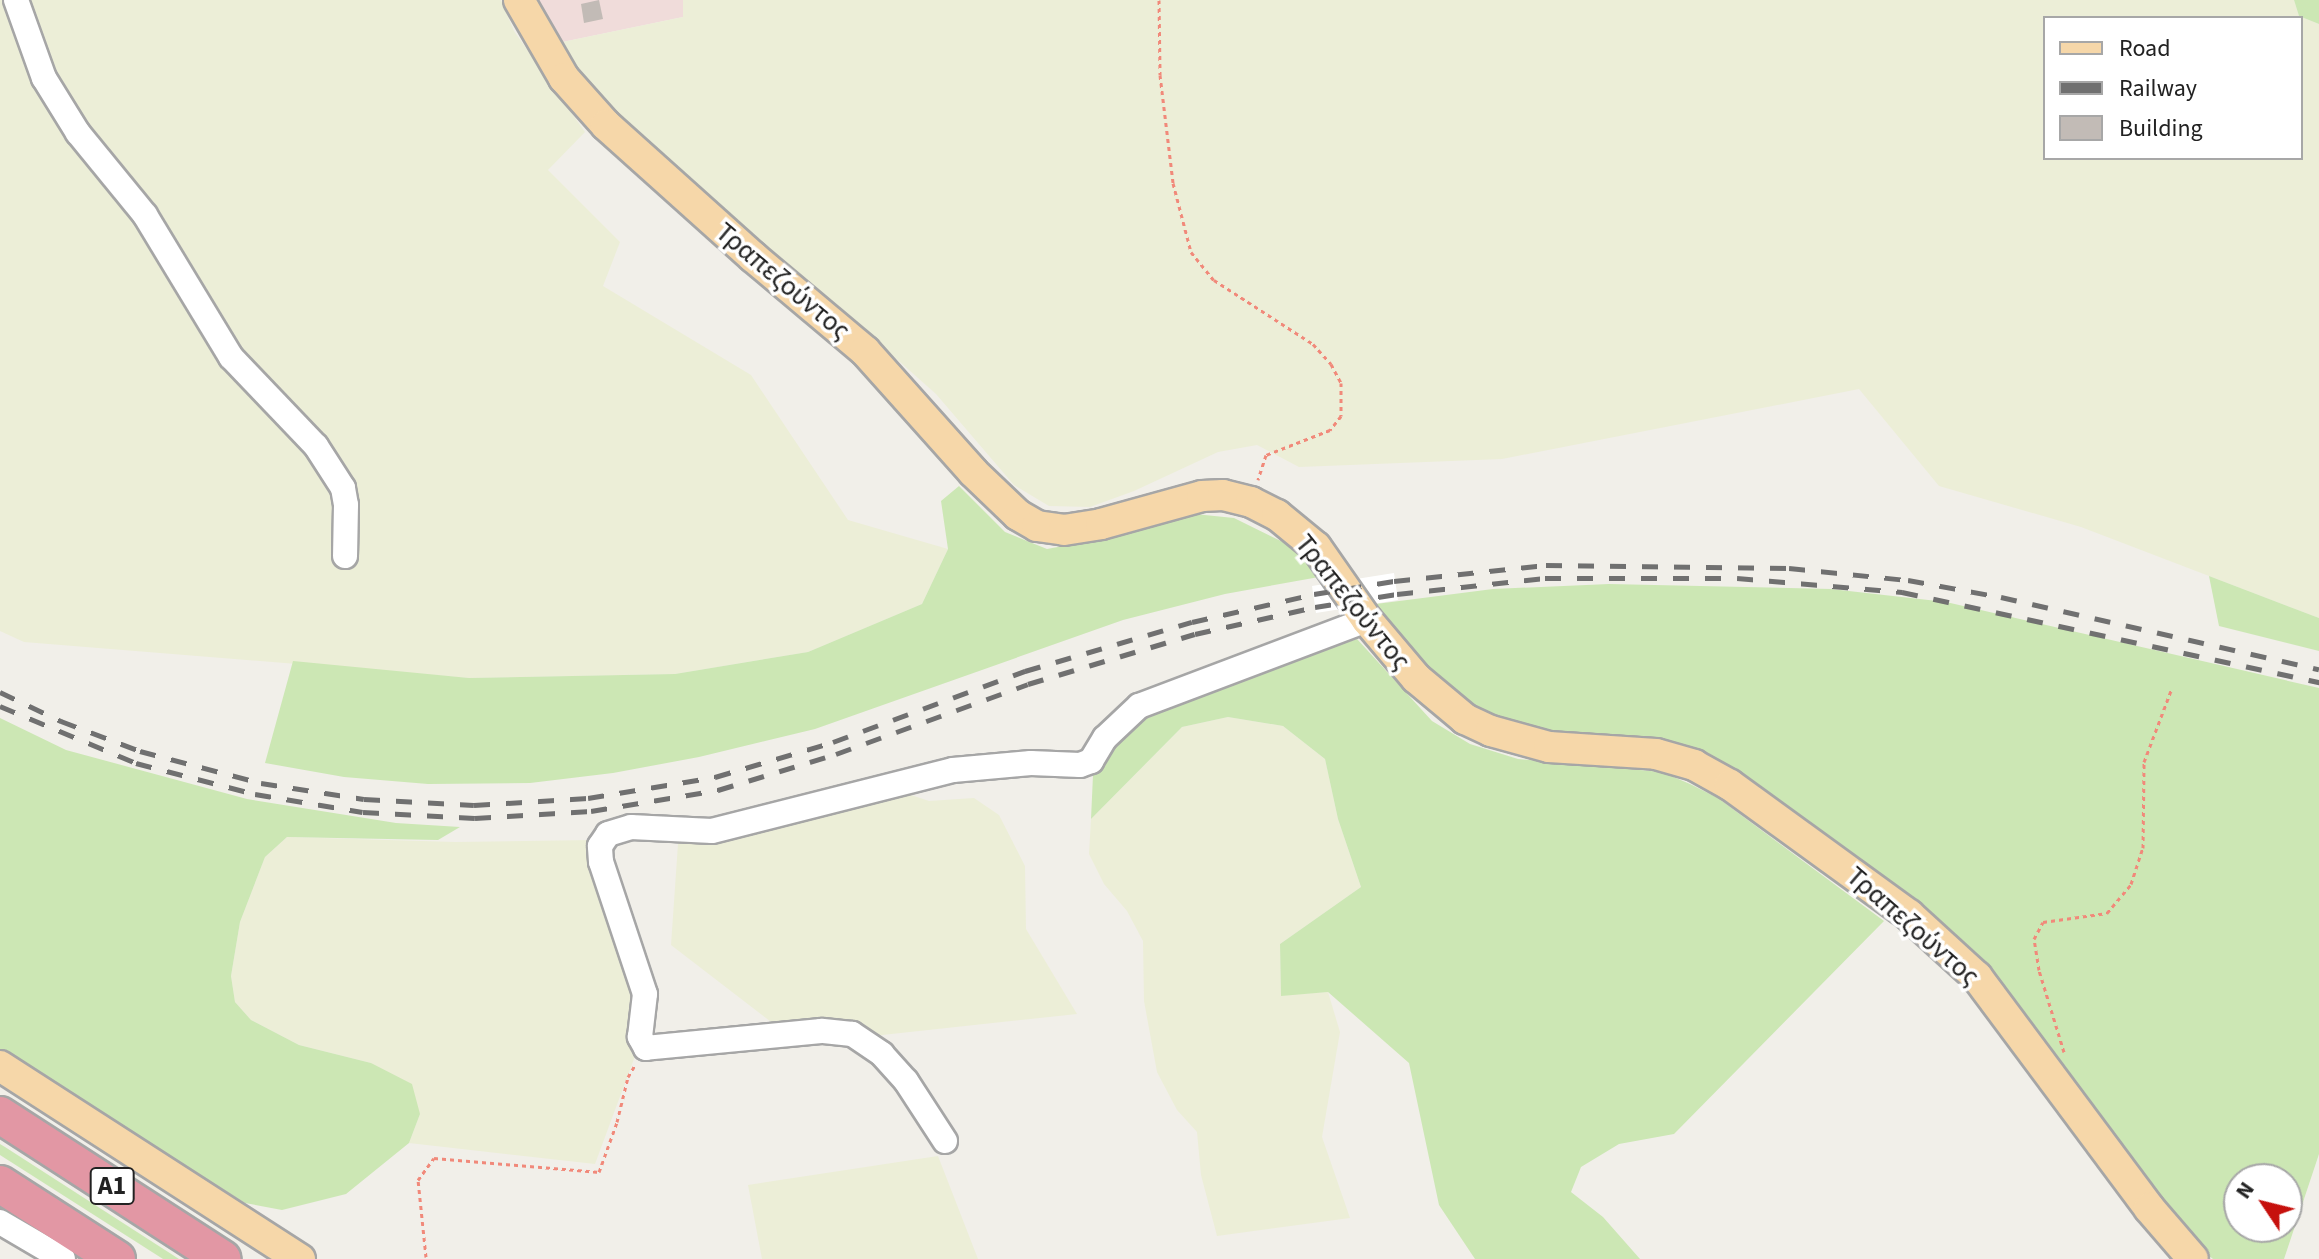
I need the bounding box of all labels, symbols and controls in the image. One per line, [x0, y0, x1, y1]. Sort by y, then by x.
legend [2043, 16, 2303, 160]
text: Road [2119, 31, 2171, 66]
text: Railway [2119, 71, 2197, 106]
text: Building [2119, 111, 2203, 146]
street label: Τραπεζούντος [709, 215, 857, 347]
street label: Τραπεζούντος [1288, 527, 1418, 677]
street label: Τραπεζούντος [1840, 859, 1986, 993]
north arrow [2223, 1163, 2303, 1243]
road number: Α1 [88, 1164, 136, 1208]
text: N [2228, 1175, 2262, 1206]

